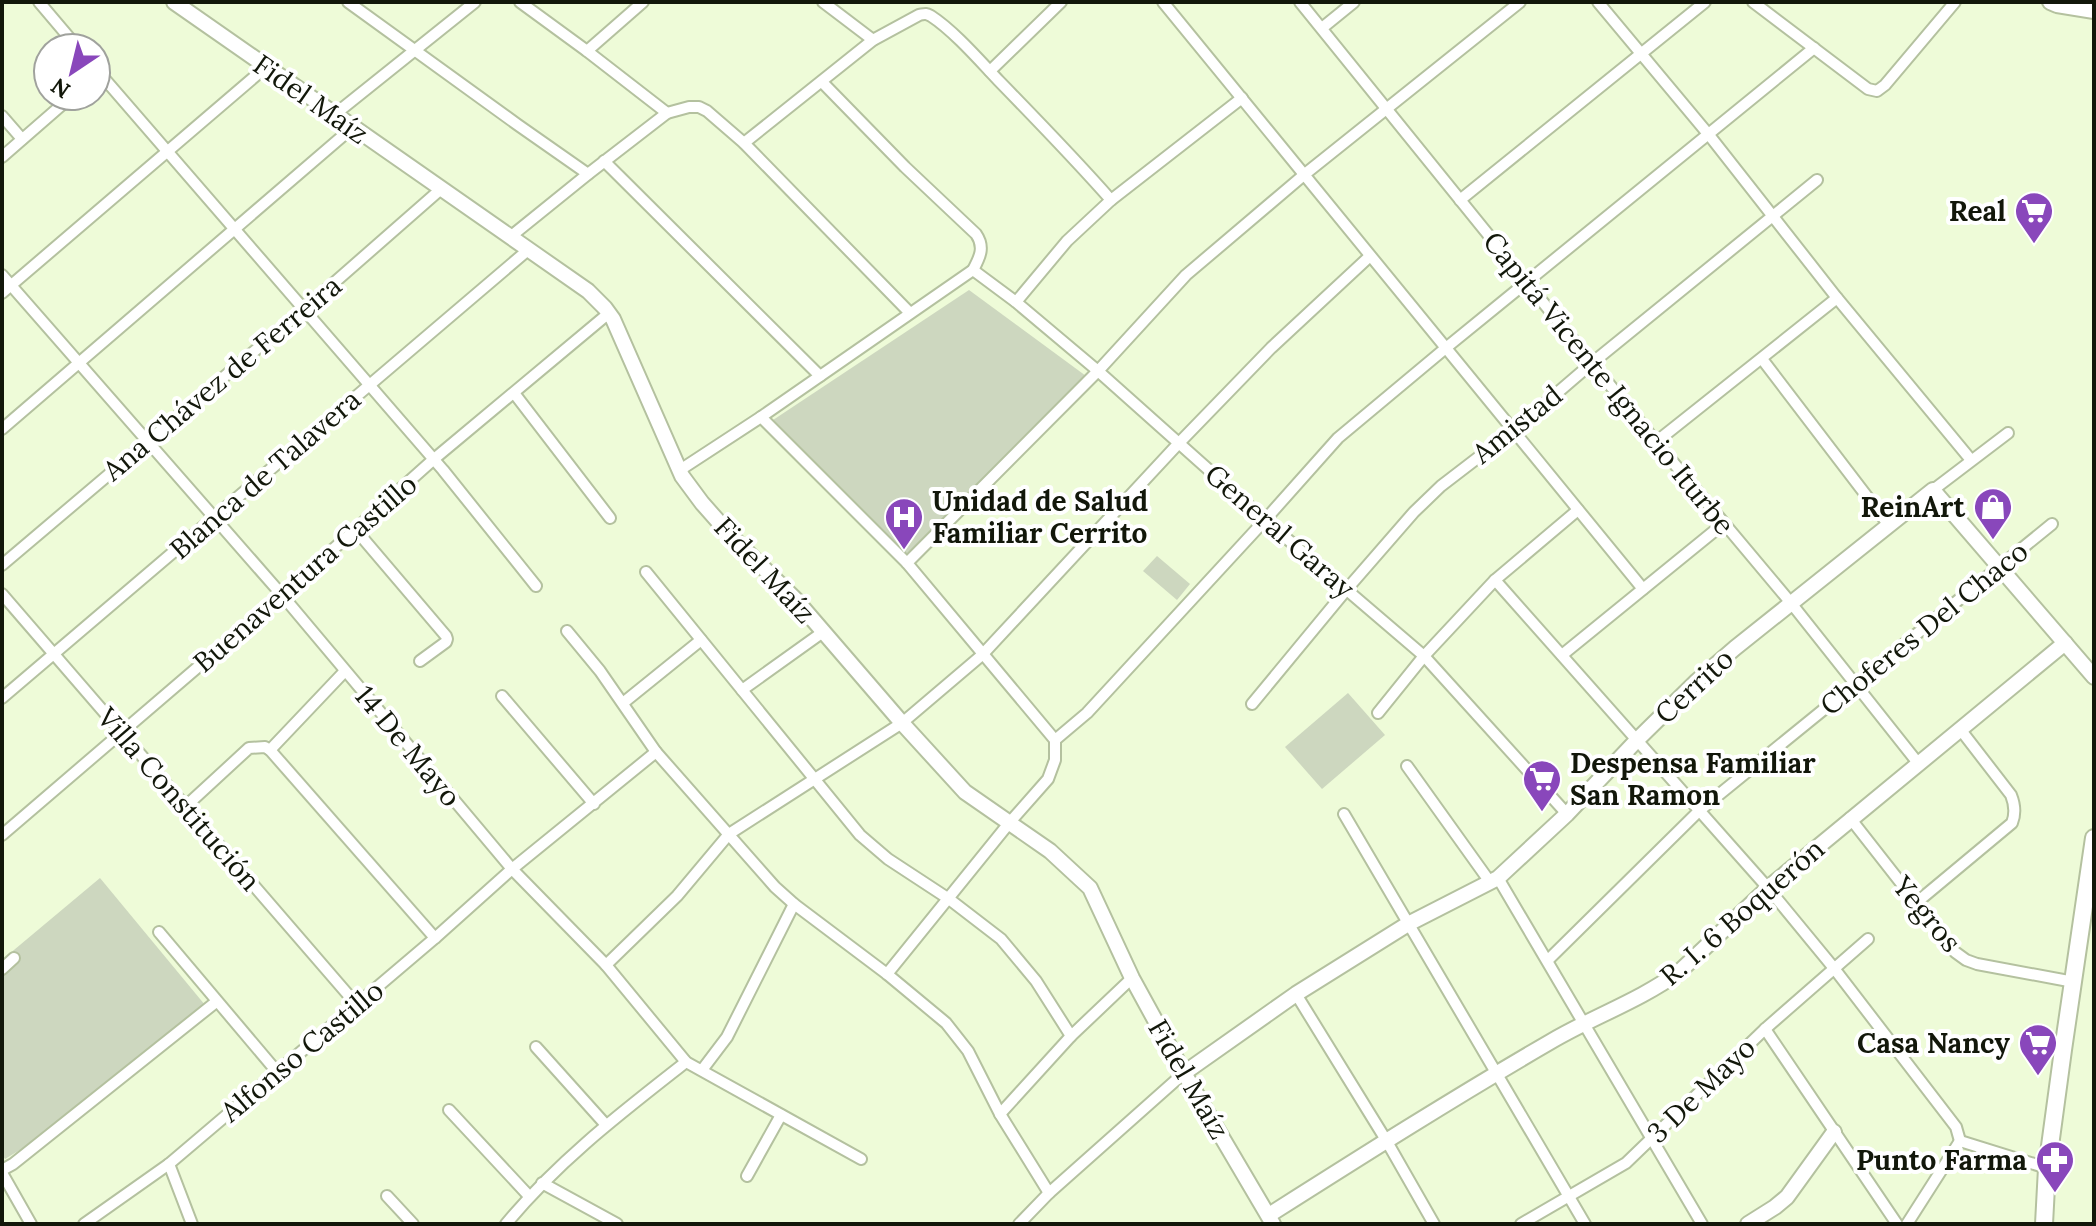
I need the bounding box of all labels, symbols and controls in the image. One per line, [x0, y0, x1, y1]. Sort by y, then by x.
north arrow [32, 32, 112, 112]
street label: Fidel Maíz [246, 46, 376, 152]
text: N [46, 72, 76, 105]
supermarket icon: Real [2013, 190, 2055, 245]
place label: Real [1949, 193, 2006, 229]
street label: Capitá Vicente Ignacio Iturbe [1475, 224, 1743, 542]
street label: Ana Chávez de Ferreira [95, 268, 349, 489]
street label: Amistad [1464, 377, 1569, 472]
street label: Blanca de Talavera [162, 381, 368, 567]
street label: General Garay [1198, 456, 1362, 606]
street label: Buenaventura Castillo [186, 466, 424, 680]
place label: Unidad de Salud Familiar Cerrito [932, 483, 1148, 551]
shop icon: ReinArt [1972, 486, 2014, 541]
place label: ReinArt [1861, 489, 1965, 525]
hospital icon: Unidad de Salud Familiar Cerrito [883, 496, 925, 551]
street label: Fidel Maíz [707, 509, 823, 631]
street label: Choferes Del Chaco [1813, 533, 2035, 723]
street label: Cerrito [1647, 641, 1741, 731]
street label: 14 De Mayo [347, 678, 469, 814]
street label: Villa Constitución [89, 699, 269, 898]
place label: Despensa Familiar San Ramon [1570, 745, 1816, 813]
supermarket icon: Despensa Familiar San Ramon [1521, 758, 1563, 813]
street label: R. I. 6 Boquerón [1652, 831, 1832, 993]
street label: Yegros [1884, 868, 1969, 959]
street label: Alfonso Castillo [212, 972, 391, 1130]
street label: Fidel Maíz [1140, 1013, 1238, 1145]
supermarket icon: Casa Nancy [2017, 1022, 2059, 1077]
place label: Casa Nancy [1857, 1025, 2011, 1061]
street label: 3 De Mayo [1639, 1029, 1763, 1151]
pharmacy icon: Punto Farma [2034, 1139, 2076, 1194]
place label: Punto Farma [1856, 1142, 2027, 1178]

